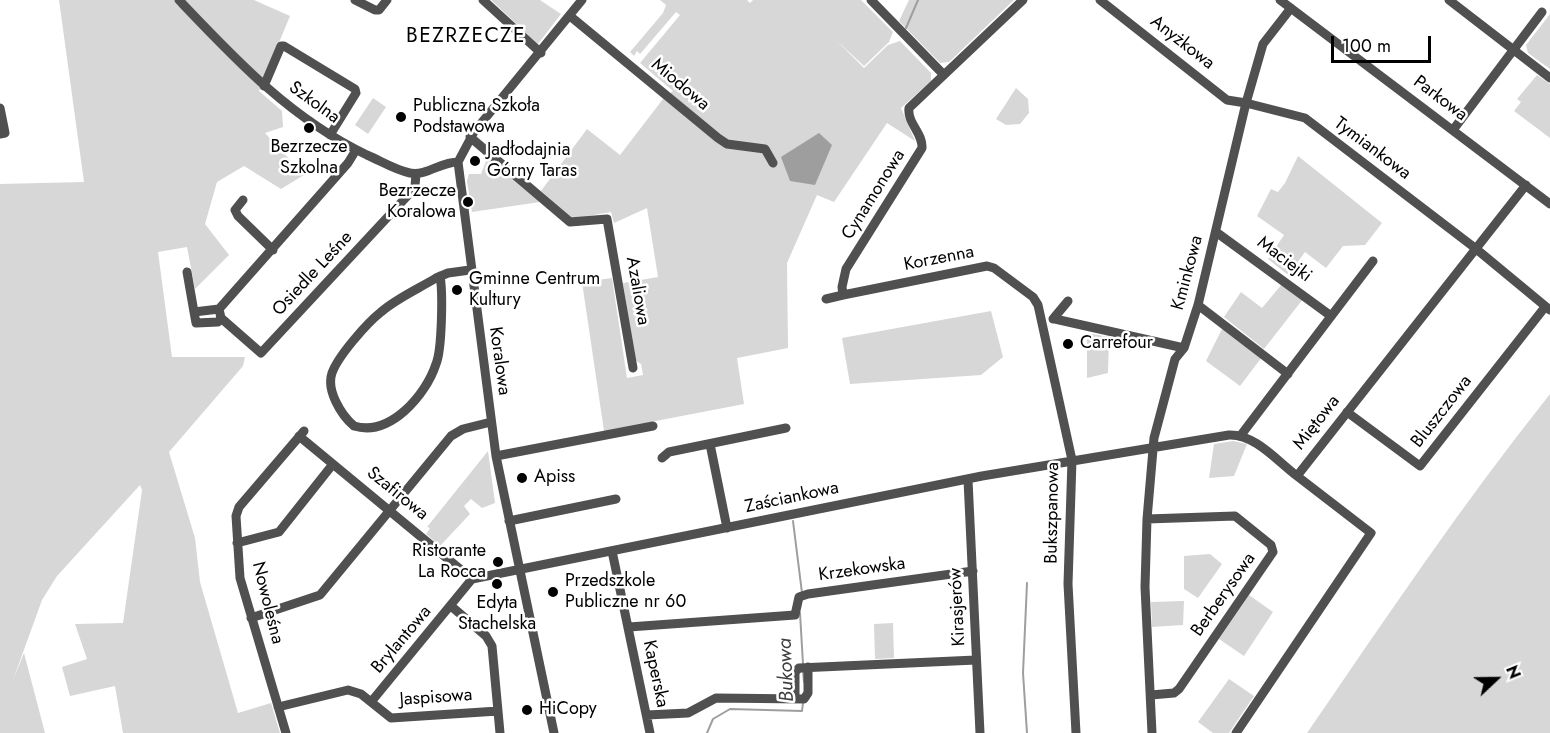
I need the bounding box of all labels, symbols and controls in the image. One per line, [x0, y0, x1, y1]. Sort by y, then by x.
street label: Anyżkowa [1146, 11, 1218, 75]
district label: BEZRZECZE [406, 24, 526, 50]
scale bar [1334, 24, 1434, 62]
text: 100 m [1342, 33, 1391, 59]
street label: Miodowa [646, 54, 714, 116]
street label: Parkowa [1409, 72, 1471, 126]
street label: Szkolna [284, 77, 344, 129]
place label: Publiczna Szkoła Podstawowa [413, 96, 540, 138]
marker: Publiczna Szkoła Podstawowa [394, 110, 408, 124]
street label: Tymiankowa [1329, 113, 1415, 185]
marker: Bezrzecze Szkolna [302, 121, 316, 135]
place label: Bezrzecze Szkolna [270, 137, 348, 180]
place label: Jadłodajnia Górny Taras [487, 140, 577, 182]
street label: Cynamonowa [838, 146, 910, 244]
marker: Jadłodajnia Górny Taras [468, 154, 482, 168]
place label: Bezrzecze Koralowa [379, 181, 456, 224]
marker: Bezrzecze Koralowa [461, 195, 475, 209]
street label: Osiedle Leśne [268, 227, 358, 321]
street label: Maciejki [1252, 232, 1316, 288]
street label: Kminkowa [1168, 233, 1208, 313]
street label: Korzenna [902, 242, 976, 276]
street label: Azaliowa [620, 255, 654, 327]
place label: Gminne Centrum Kultury [469, 269, 600, 312]
marker: Gminne Centrum Kultury [450, 283, 464, 297]
street label: Koralowa [484, 325, 514, 397]
place label: Carrefour [1080, 333, 1153, 355]
marker: Carrefour [1061, 337, 1075, 351]
street label: Bluszczowa [1407, 371, 1477, 453]
street label: Miętowa [1289, 391, 1345, 455]
street label: Bukszpanowa [1041, 462, 1065, 564]
street label: Szafirowa [362, 463, 432, 525]
place label: Apiss [534, 467, 575, 489]
marker: Apiss [515, 471, 529, 485]
street label: Zaściankowa [743, 478, 841, 518]
place label: Ristorante La Rocca [412, 541, 486, 584]
street label: Berberysowa [1187, 549, 1261, 641]
street label: Krzekowska [817, 553, 907, 587]
marker: Ristorante La Rocca [491, 555, 505, 569]
street label: Nowoleśna [246, 560, 288, 646]
street label: Kirasjerów [945, 567, 971, 647]
place label: Przedszkole Publiczne nr 60 [565, 571, 686, 614]
marker: Edyta Stachelska [490, 577, 504, 591]
marker: Przedszkole Publiczne nr 60 [546, 585, 560, 599]
place label: Edyta Stachelska [458, 593, 536, 636]
street label: Brylantowa [367, 602, 437, 678]
street label: Kaperska [637, 638, 673, 710]
water label: Bukowa [774, 638, 800, 702]
north arrow [1466, 649, 1526, 709]
text: N [1500, 662, 1526, 682]
street label: Jaspisowa [399, 685, 473, 711]
place label: HiCopy [539, 699, 597, 721]
marker: HiCopy [520, 703, 534, 717]

